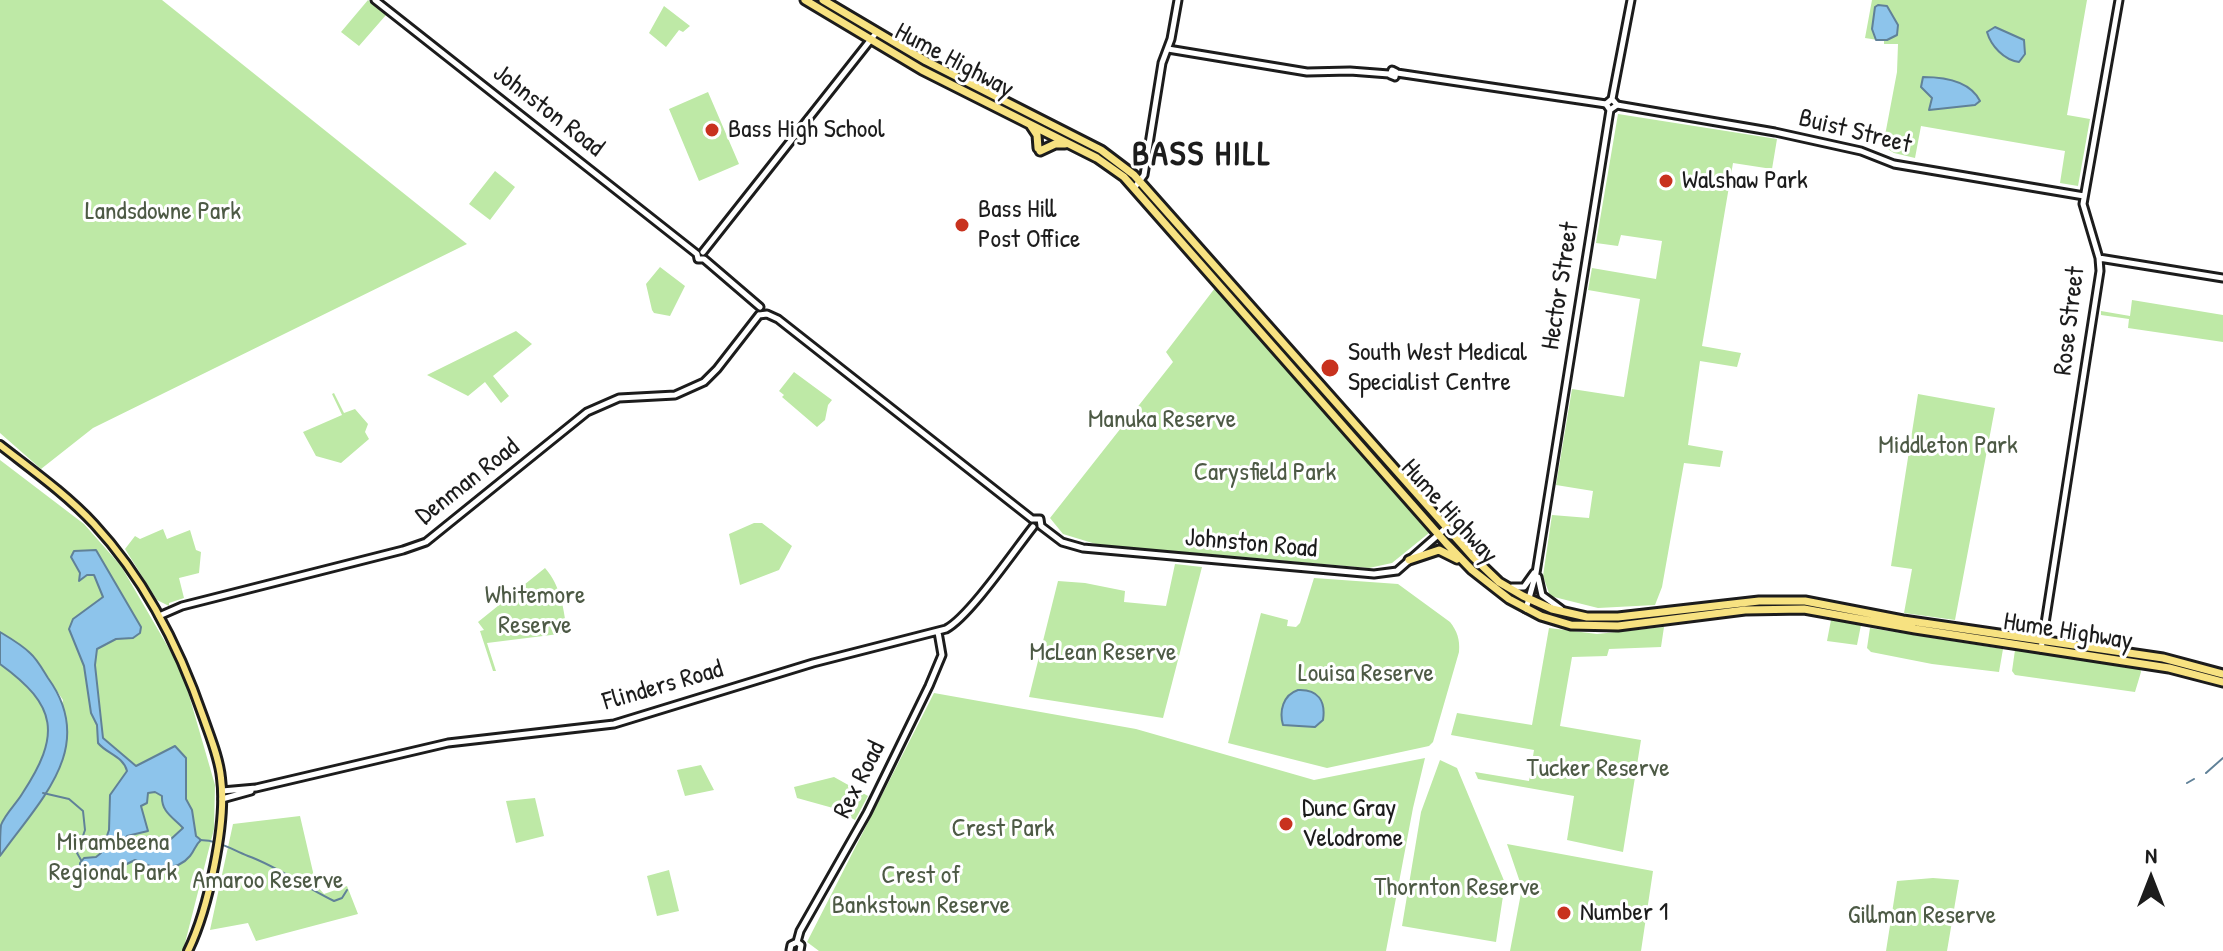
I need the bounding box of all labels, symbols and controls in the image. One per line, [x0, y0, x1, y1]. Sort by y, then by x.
street label: Hume Highway [889, 17, 1019, 105]
street label: Johnston Road [486, 58, 610, 164]
street label: Buist Street [1795, 103, 1915, 161]
place label: Bass High School [728, 114, 885, 146]
marker: Bass High School [703, 121, 721, 139]
district label: BASS HILL [1132, 136, 1272, 176]
place label: Walshaw Park [1682, 165, 1808, 197]
marker: Walshaw Park [1657, 172, 1675, 190]
place label: Bass Hill Post Office [978, 194, 1080, 256]
park label: Landsdowne Park [85, 196, 241, 228]
marker: Bass Hill Post Office [953, 216, 971, 234]
street label: Hector Street [1536, 220, 1586, 352]
street label: Rose Street [2048, 265, 2092, 377]
place label: South West Medical Specialist Centre [1348, 337, 1527, 398]
marker: South West Medical Specialist Centre [1319, 357, 1341, 379]
park label: Manuka Reserve [1088, 404, 1236, 436]
park label: Middleton Park [1878, 430, 2018, 462]
street label: Denman Road [410, 432, 526, 532]
street label: Hume Highway [1394, 453, 1504, 571]
park label: Carysfield Park [1194, 457, 1336, 489]
street label: Johnston Road [1184, 523, 1318, 565]
park label: Whitemore Reserve [485, 580, 585, 642]
street label: Hume Highway [2001, 606, 2135, 658]
park label: McLean Reserve [1030, 637, 1176, 669]
street label: Flinders Road [599, 654, 727, 718]
park label: Louisa Reserve [1298, 658, 1434, 690]
street label: Rex Road [827, 736, 893, 824]
park label: Tucker Reserve [1526, 753, 1670, 785]
place label: Dunc Gray Velodrome [1302, 793, 1403, 854]
park label: Crest Park [951, 813, 1055, 845]
marker: Dunc Gray Velodrome [1277, 815, 1295, 833]
park label: Mirambeena Regional Park [49, 827, 177, 888]
north arrow [2111, 839, 2191, 919]
text: N [2145, 840, 2157, 870]
park label: Crest of Bankstown Reserve [832, 860, 1010, 922]
park label: Amaroo Reserve [193, 865, 343, 897]
park label: Thornton Reserve [1374, 872, 1540, 904]
place label: Number 1 [1580, 897, 1668, 929]
park label: Gillman Reserve [1848, 900, 1996, 932]
marker: Number 1 [1555, 904, 1573, 922]

